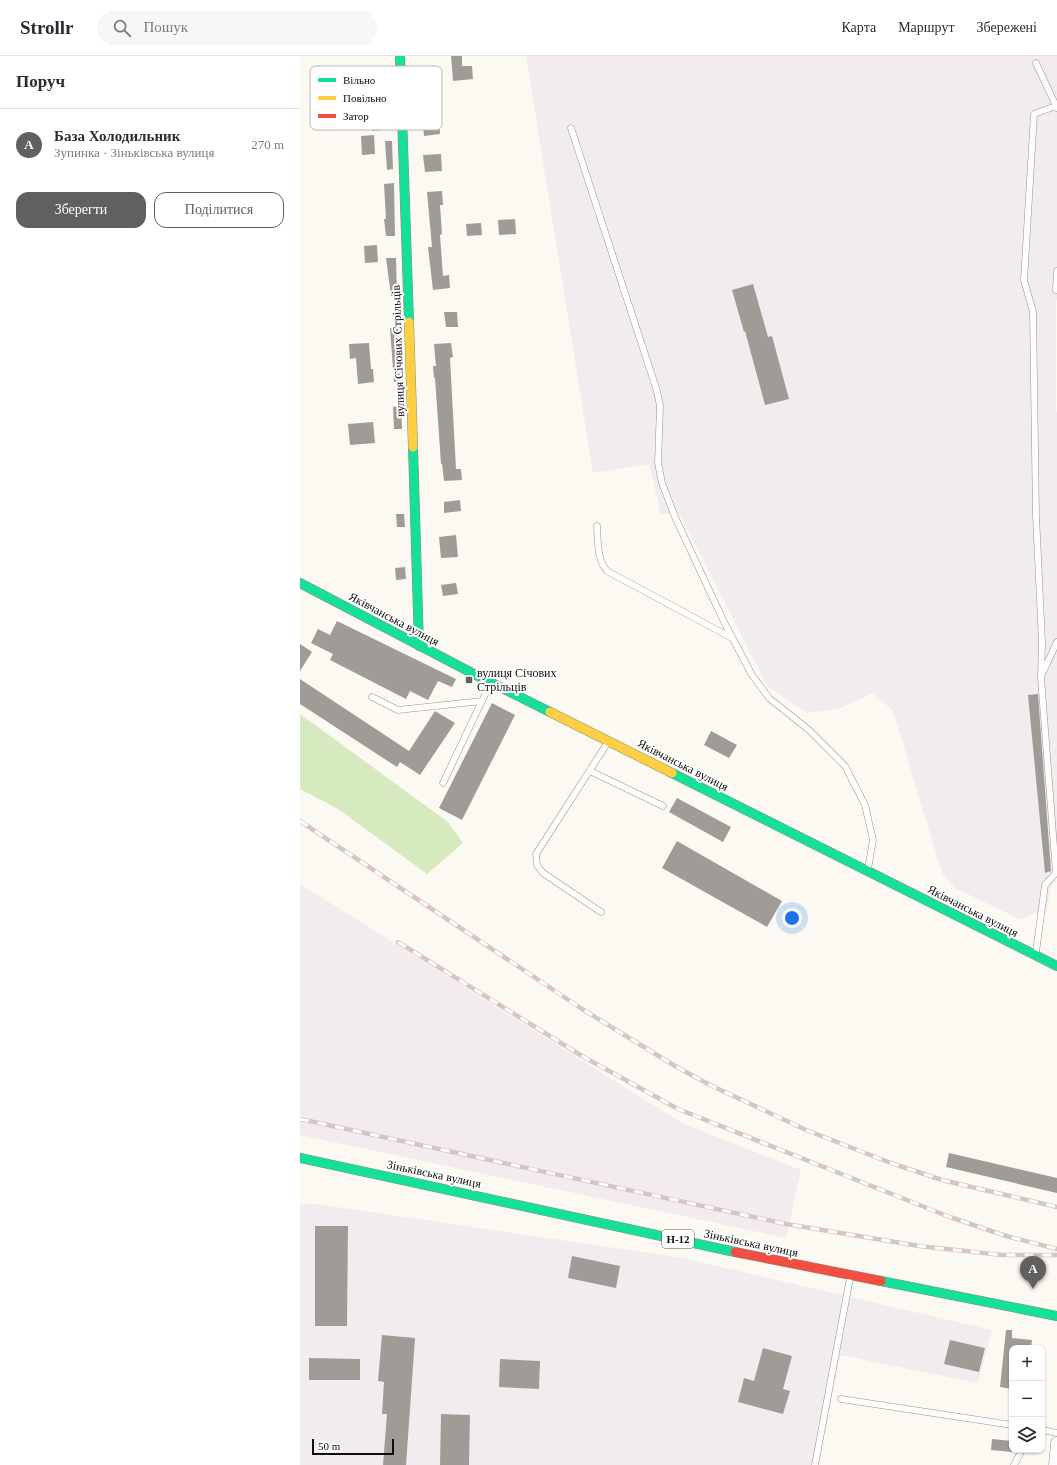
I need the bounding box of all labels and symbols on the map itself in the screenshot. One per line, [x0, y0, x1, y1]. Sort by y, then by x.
legend [310, 66, 442, 130]
text: Вільно [343, 74, 376, 86]
text: Повільно [343, 92, 387, 104]
text: Затор [343, 110, 369, 122]
street label: вулиця Січових Стрільців [389, 284, 407, 417]
street label: Яківчанська вулиця [347, 589, 442, 649]
place label: вулиця Січових Стрільців [477, 666, 557, 694]
marker: вулиця Січових Стрільців [464, 675, 474, 685]
street label: Яківчанська вулиця [635, 736, 731, 794]
street label: Яківчанська вулиця [925, 882, 1021, 940]
your location [782, 908, 802, 928]
street label: Зіньківська вулиця [386, 1157, 483, 1191]
street label: Зіньківська вулиця [703, 1226, 800, 1260]
road number: Н-12 [662, 1230, 694, 1248]
pin: A [1020, 1256, 1046, 1289]
scale bar [312, 1437, 394, 1456]

